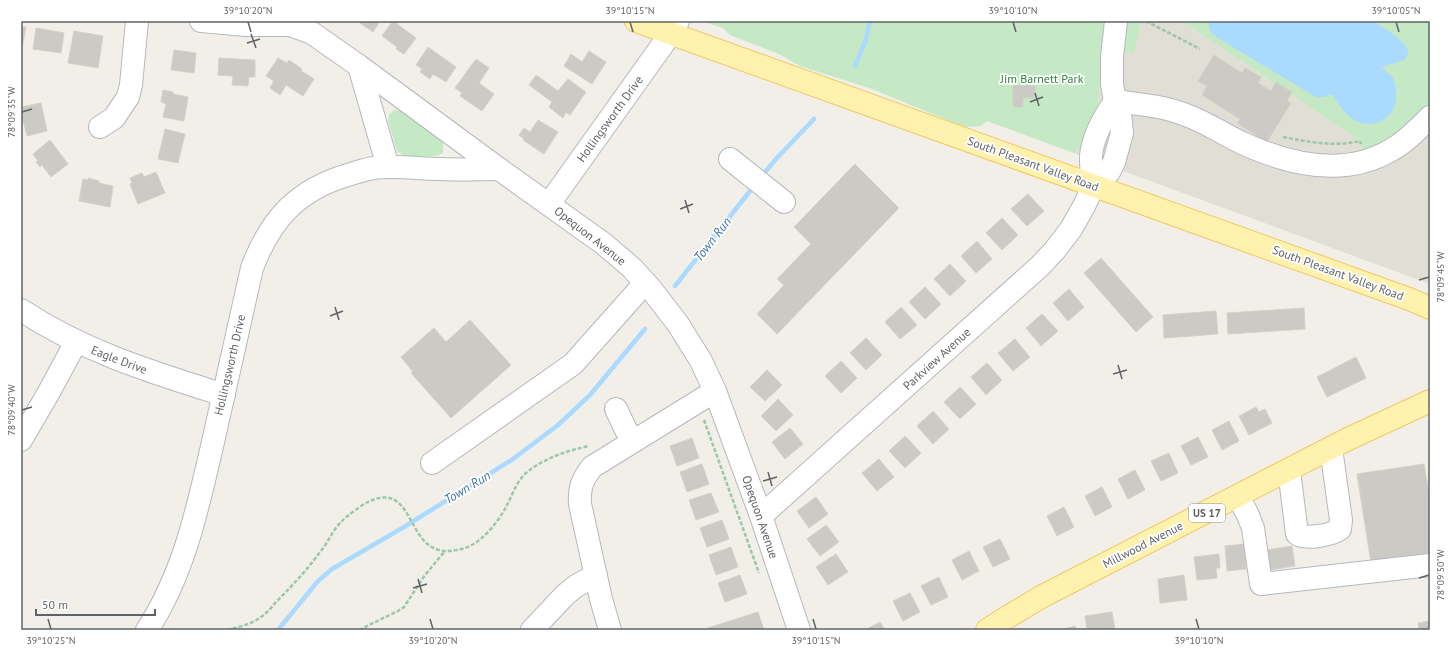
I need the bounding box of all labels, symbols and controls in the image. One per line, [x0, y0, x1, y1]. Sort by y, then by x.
text: 39°10'20"N [223, 4, 273, 17]
text: 39°10'15"N [605, 4, 655, 17]
text: 39°10'10"N [988, 4, 1038, 17]
text: 39°10'05"N [1371, 4, 1421, 17]
park label: Jim Barnett Park [1000, 71, 1084, 86]
street label: Hollingsworth Drive [573, 73, 646, 165]
text: 78°09'35"W [5, 86, 18, 138]
street label: South Pleasant Valley Road [965, 133, 1101, 194]
street label: Opequon Avenue [551, 203, 629, 268]
water label: Town Run [690, 214, 735, 265]
street label: South Pleasant Valley Road [1270, 242, 1406, 303]
text: 78°09'45"W [1434, 251, 1447, 303]
street label: Hollingsworth Drive [211, 313, 248, 417]
street label: Parkview Avenue [900, 324, 974, 393]
street label: Eagle Drive [89, 342, 149, 377]
text: 78°09'40"W [5, 384, 18, 436]
water label: Town Run [441, 467, 494, 508]
street label: Opequon Avenue [739, 473, 782, 560]
road number: US 17 [1189, 504, 1225, 522]
street label: Millwood Avenue [1100, 518, 1185, 571]
text: 78°09'50"W [1434, 549, 1447, 601]
scale bar [36, 591, 155, 617]
text: 50 m [42, 597, 68, 612]
text: 39°10'25"N [26, 634, 76, 647]
text: 39°10'20"N [408, 634, 458, 647]
text: 39°10'15"N [791, 634, 841, 647]
text: 39°10'10"N [1174, 634, 1224, 647]

